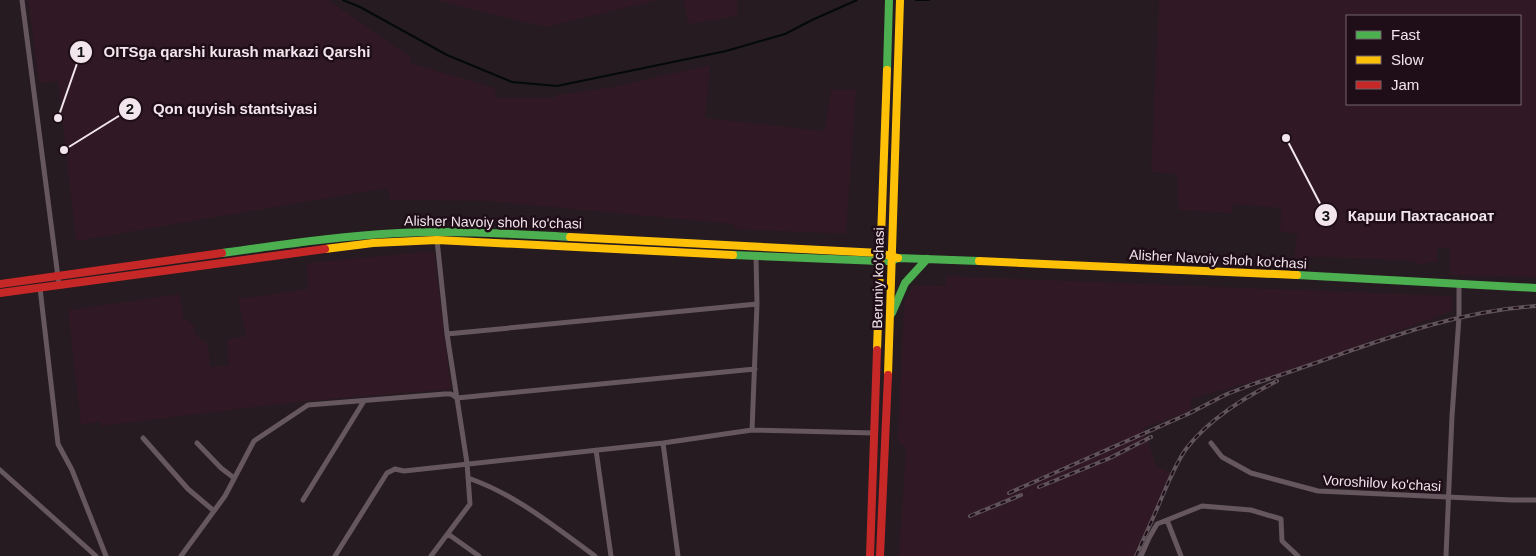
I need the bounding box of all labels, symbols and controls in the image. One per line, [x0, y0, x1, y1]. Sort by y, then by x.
legend [1346, 15, 1521, 105]
text: Fast [1391, 26, 1421, 43]
callout: OITSga qarshi kurash markazi Qarshi [69, 37, 380, 67]
text: 1 [77, 43, 85, 60]
text: OITSga qarshi kurash markazi Qarshi [104, 43, 370, 60]
text: Slow [1391, 51, 1424, 68]
text: Jam [1391, 76, 1419, 93]
callout: Qon quyish stantsiyasi [118, 94, 327, 124]
text: 2 [126, 100, 134, 117]
text: Qon quyish stantsiyasi [153, 100, 317, 117]
callout: Карши Пахтасаноат [1313, 200, 1505, 230]
text: 3 [1322, 207, 1330, 224]
text: Карши Пахтасаноат [1348, 207, 1494, 224]
street label: Alisher Navoiy shoh ko'chasi [404, 212, 582, 232]
street label: Beruniy ko'chasi [869, 227, 887, 329]
street label: Alisher Navoiy shoh ko'chasi [1129, 246, 1307, 272]
street label: Voroshilov ko'chasi [1322, 472, 1442, 494]

